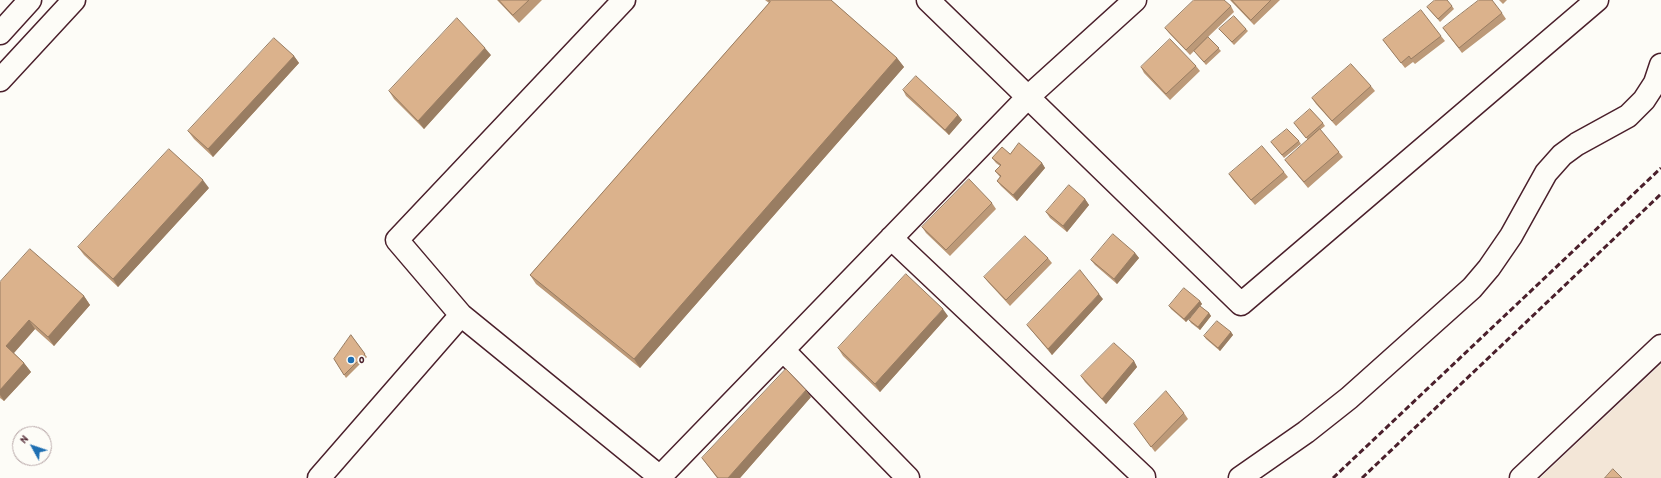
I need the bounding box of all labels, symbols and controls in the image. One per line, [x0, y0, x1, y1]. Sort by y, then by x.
place label: o [359, 352, 364, 368]
marker: o [346, 355, 356, 365]
north arrow [12, 426, 52, 466]
text: N [16, 432, 31, 446]

